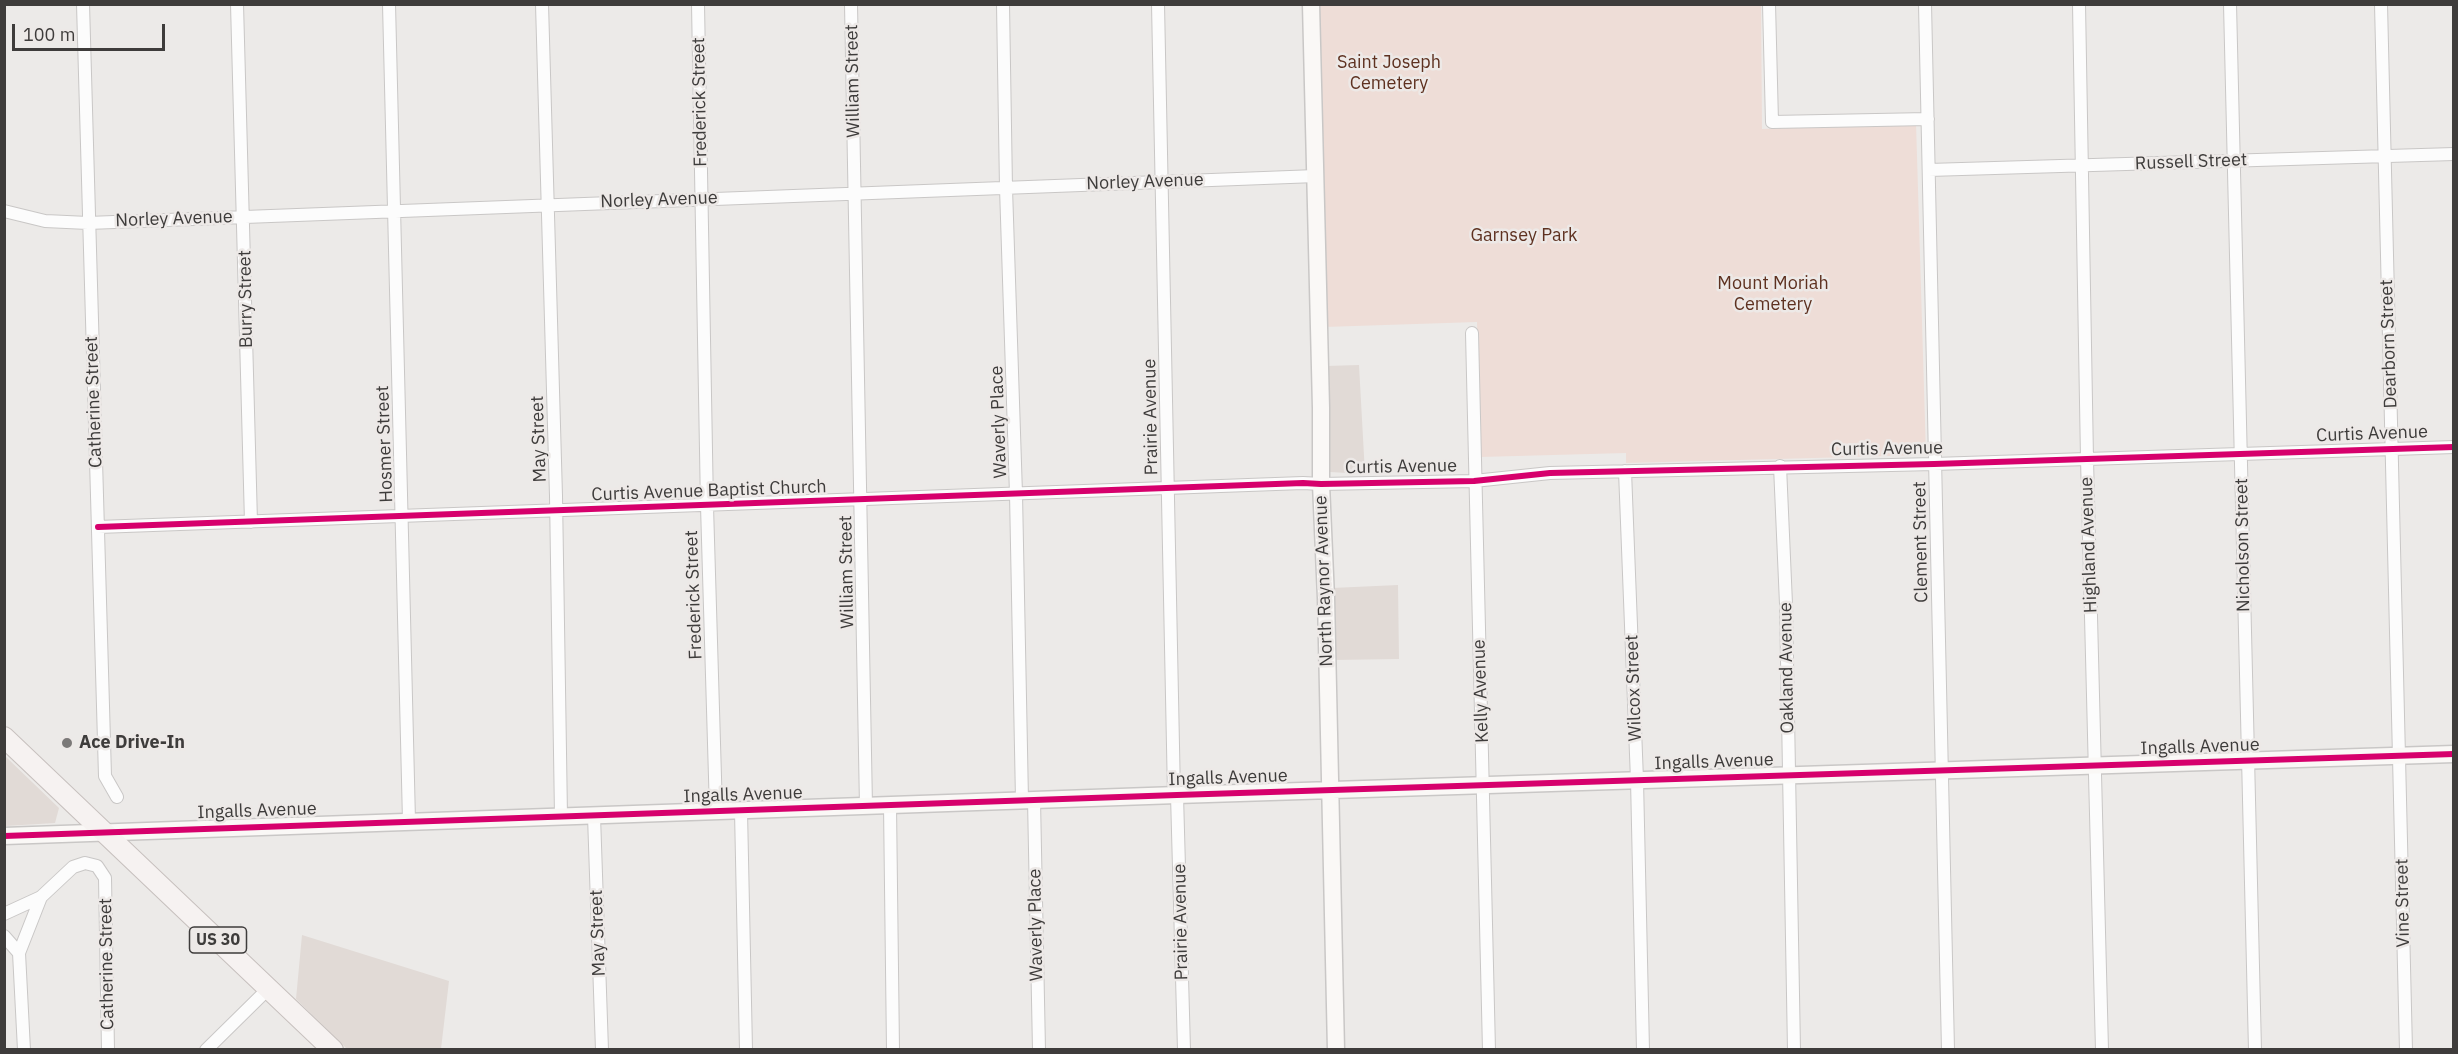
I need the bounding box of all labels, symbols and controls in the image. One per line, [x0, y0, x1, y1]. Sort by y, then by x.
scale bar [15, 12, 168, 50]
text: 100 m [23, 23, 75, 46]
street label: William Street [841, 24, 865, 138]
street label: Frederick Street [688, 37, 712, 167]
park label: Saint Joseph Cemetery [1337, 52, 1441, 94]
street label: Russell Street [2134, 149, 2248, 175]
street label: Norley Avenue [1086, 169, 1204, 195]
street label: Norley Avenue [600, 187, 718, 213]
street label: Norley Avenue [115, 206, 233, 232]
park label: Garnsey Park [1470, 225, 1578, 247]
street label: Burry Street [234, 250, 258, 348]
park label: Mount Moriah Cemetery [1717, 273, 1829, 316]
street label: Dearborn Street [2376, 279, 2402, 409]
street label: Catherine Street [81, 336, 107, 468]
street label: Prairie Avenue [1139, 358, 1163, 476]
street label: Waverly Place [986, 365, 1012, 479]
street label: Hosmer Street [372, 385, 398, 503]
street label: May Street [527, 395, 551, 483]
street label: Curtis Avenue [2316, 421, 2428, 447]
street label: Curtis Avenue [1831, 437, 1943, 461]
street label: Curtis Avenue [1345, 455, 1457, 479]
street label: Curtis Avenue Baptist Church [591, 476, 827, 506]
street label: Highland Avenue [2076, 476, 2102, 614]
street label: Nicholson Street [2231, 478, 2255, 612]
street label: Clement Street [1909, 481, 1933, 603]
street label: North Raynor Avenue [1310, 495, 1338, 667]
street label: William Street [835, 515, 859, 629]
street label: Frederick Street [681, 530, 707, 660]
street label: Oakland Avenue [1775, 602, 1799, 734]
street label: Wilcox Street [1621, 634, 1647, 742]
street label: Kelly Avenue [1468, 639, 1494, 743]
place label: Ace Drive-In [79, 732, 185, 754]
street label: Ingalls Avenue [2140, 734, 2260, 760]
marker: Ace Drive-In [60, 736, 74, 750]
street label: Ingalls Avenue [1654, 749, 1774, 775]
street label: Ingalls Avenue [1168, 765, 1288, 791]
street label: Ingalls Avenue [683, 782, 803, 808]
street label: Ingalls Avenue [197, 798, 317, 824]
street label: Vine Street [2391, 858, 2415, 948]
street label: Prairie Avenue [1169, 863, 1193, 981]
street label: Waverly Place [1024, 868, 1048, 982]
street label: May Street [586, 889, 610, 977]
street label: Catherine Street [95, 898, 119, 1030]
road number: US 30 [190, 927, 246, 953]

